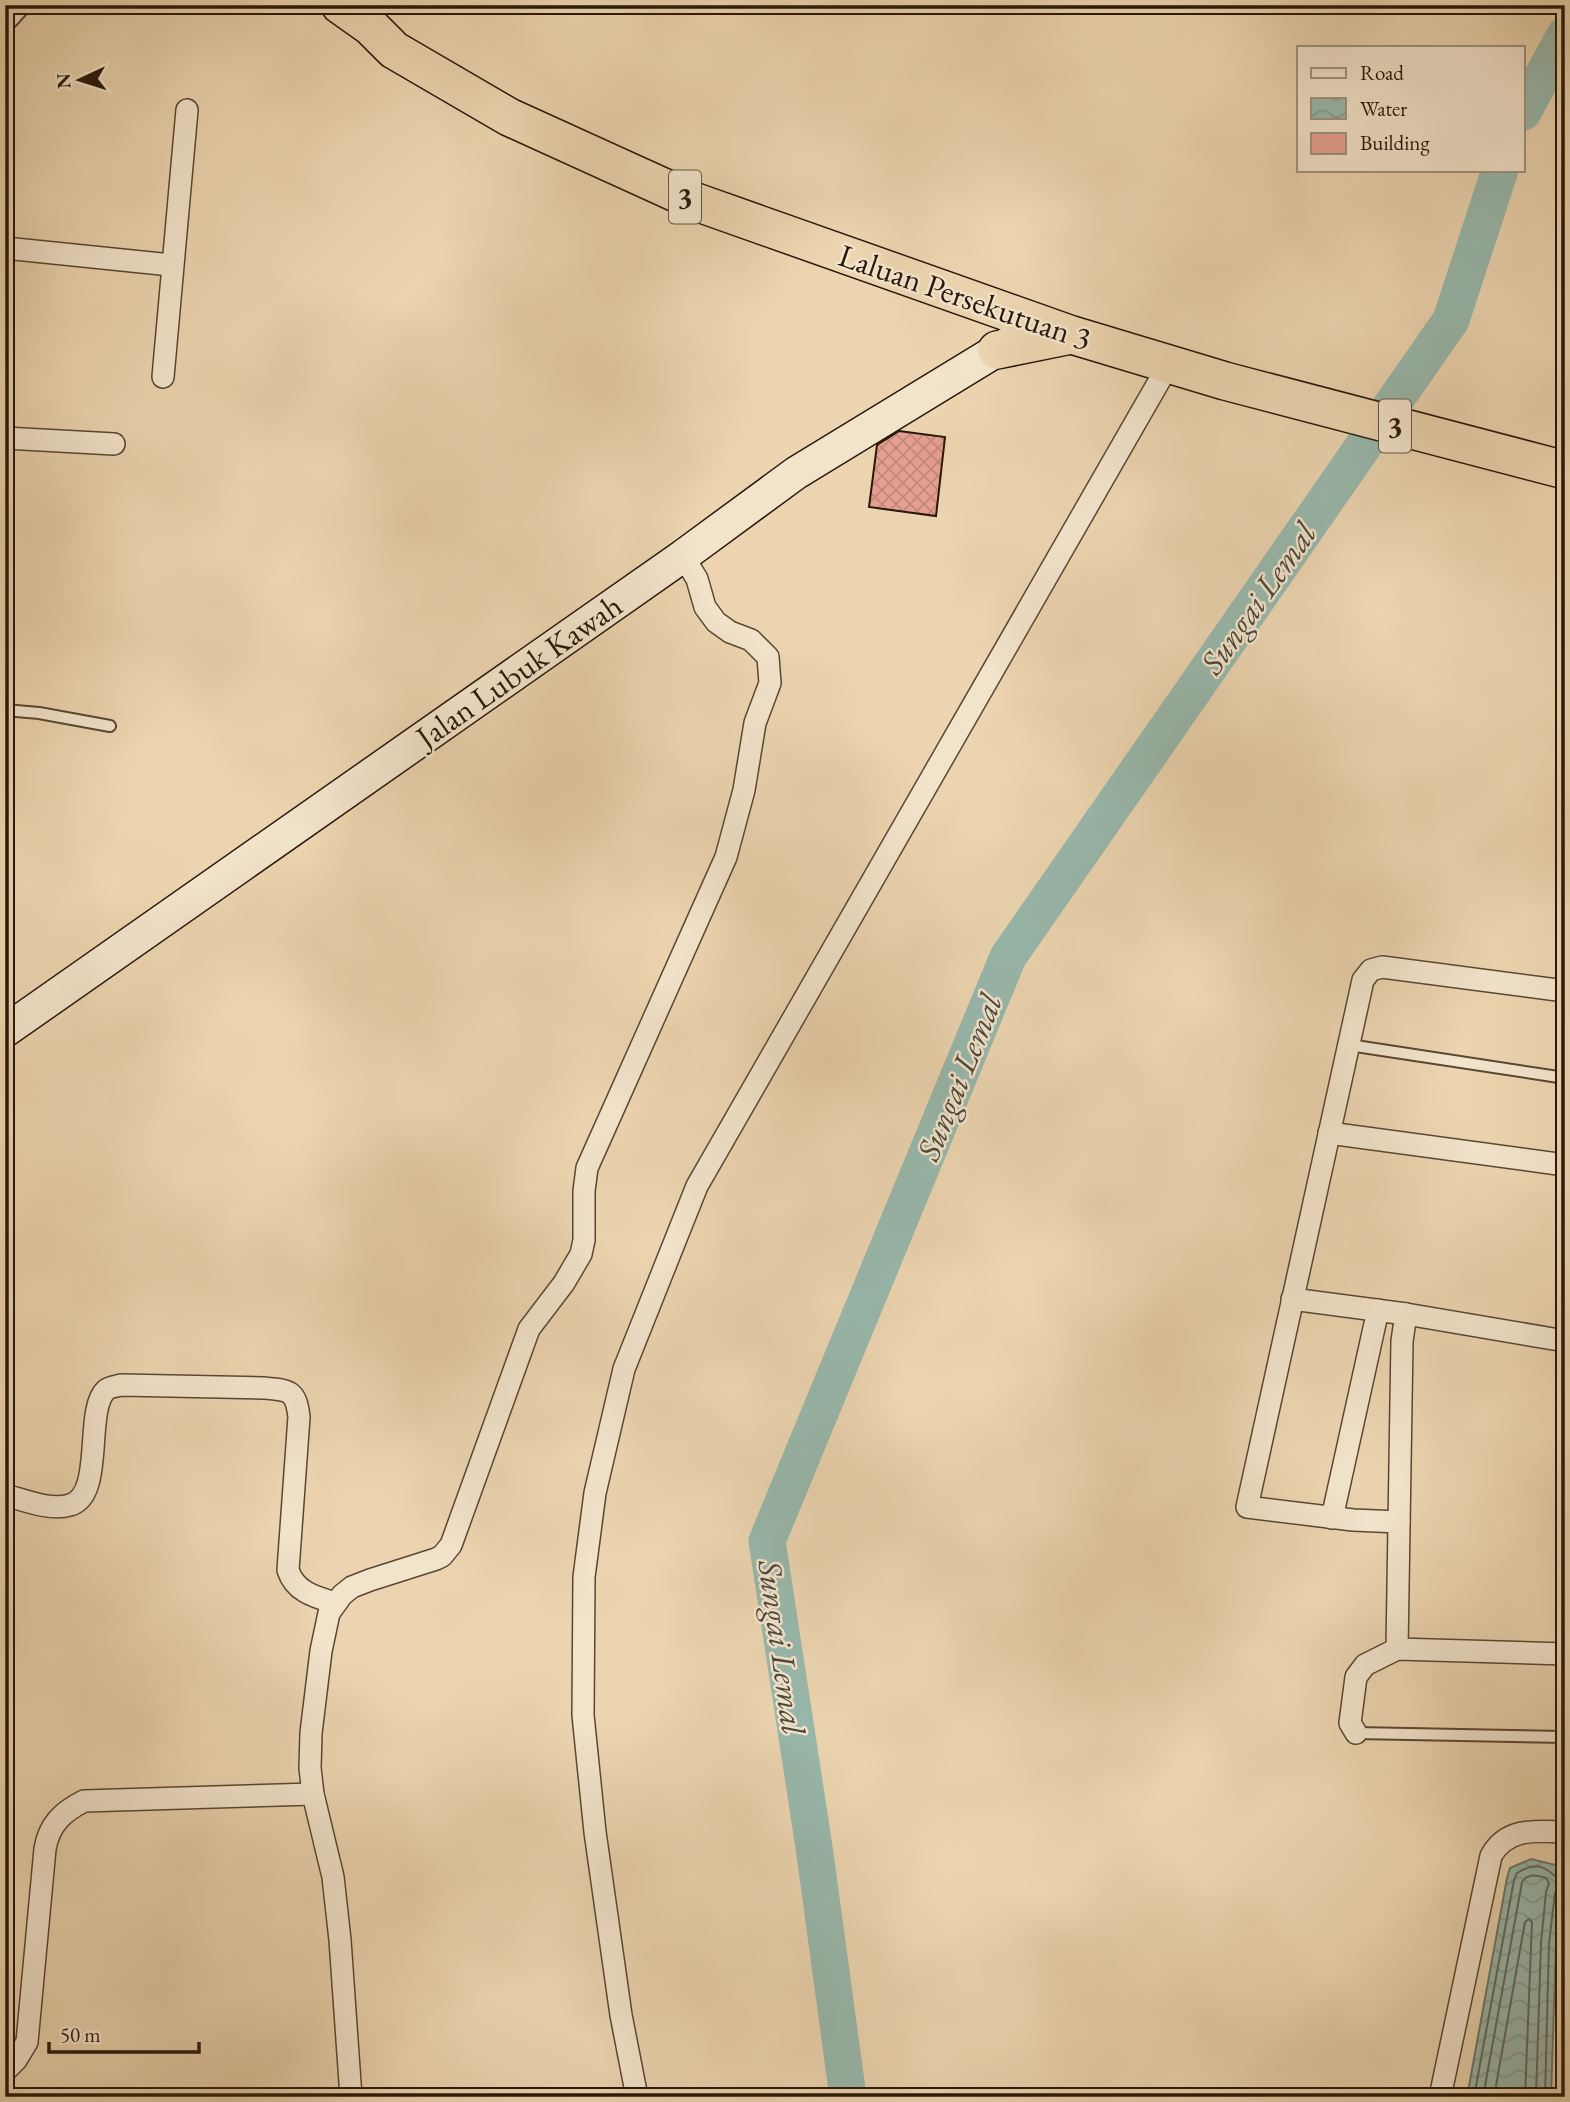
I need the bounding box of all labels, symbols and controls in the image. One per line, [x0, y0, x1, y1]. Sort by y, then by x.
north arrow [46, 46, 116, 116]
legend [1297, 46, 1524, 172]
text: Road [1360, 59, 1404, 86]
text: N [50, 72, 77, 90]
text: Water [1360, 95, 1407, 122]
text: Building [1360, 129, 1430, 156]
road number: 3 [669, 170, 701, 224]
street label: Laluan Persekutuan 3 [833, 234, 1097, 360]
road number: 3 [1379, 400, 1411, 452]
water label: Sungai Lemal [1189, 513, 1327, 683]
street label: Jalan Lubuk Kawah [405, 584, 630, 759]
water label: Sungai Lemal [906, 986, 1012, 1167]
water label: Sungai Lemal [748, 1556, 816, 1738]
scale bar [49, 2011, 200, 2055]
text: 50 m [60, 2021, 101, 2048]

